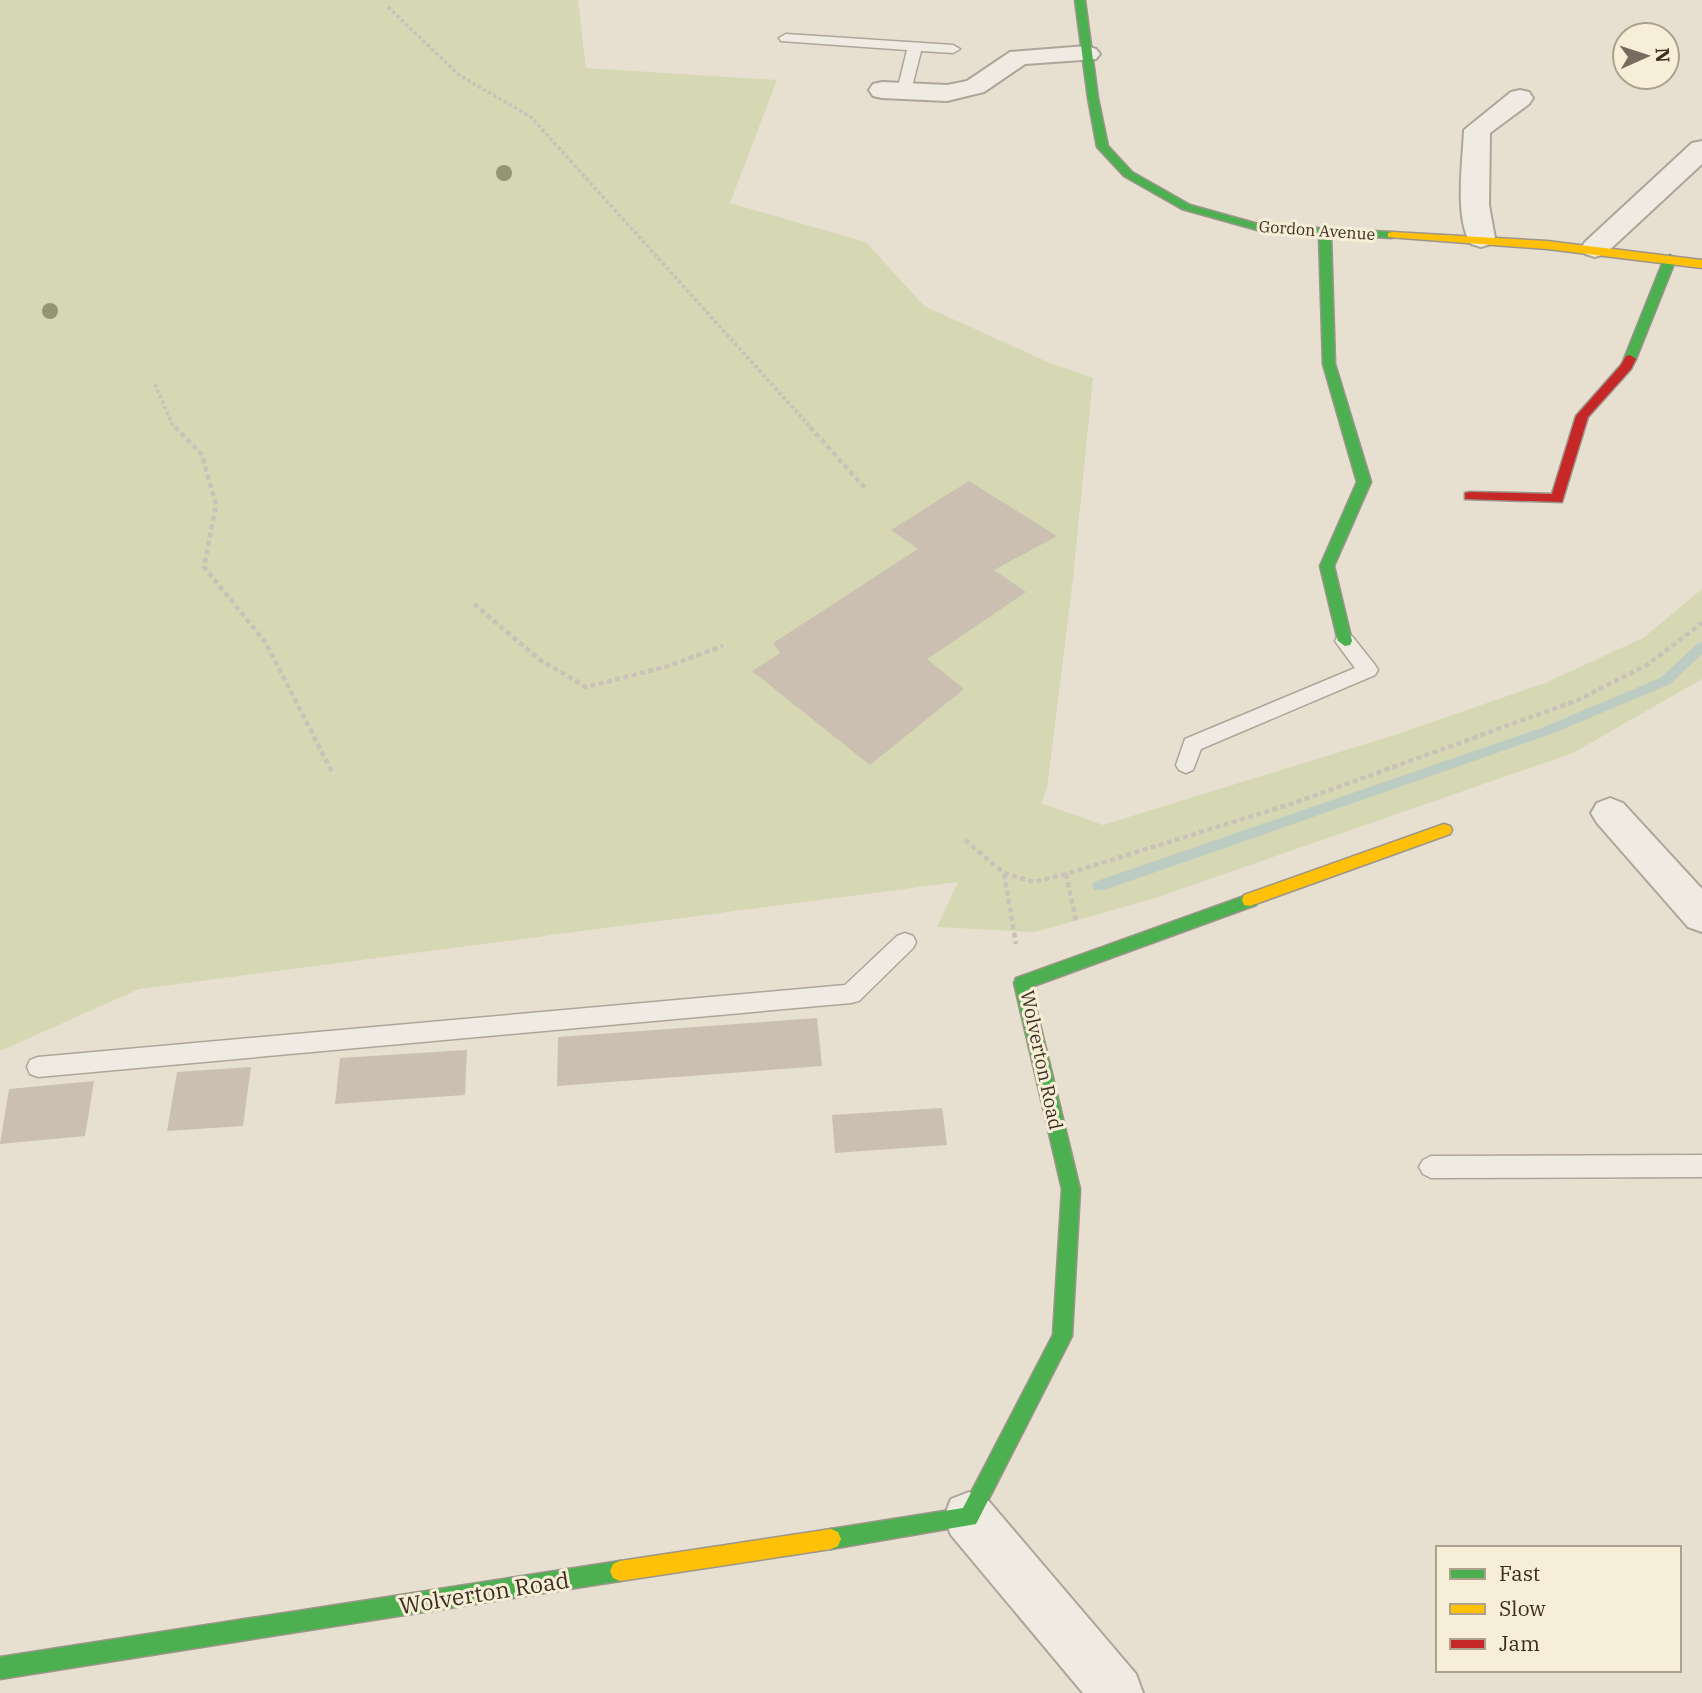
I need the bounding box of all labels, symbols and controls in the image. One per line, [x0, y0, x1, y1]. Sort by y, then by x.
north arrow [1611, 21, 1681, 91]
text: N [1651, 47, 1675, 63]
street label: Gordon Avenue [1258, 216, 1376, 244]
street label: Wolverton Road [1016, 988, 1068, 1132]
legend [1436, 1546, 1681, 1672]
text: Fast [1499, 1559, 1540, 1587]
street label: Wolverton Road [397, 1564, 571, 1620]
text: Slow [1499, 1594, 1546, 1622]
text: Jam [1499, 1629, 1540, 1657]

